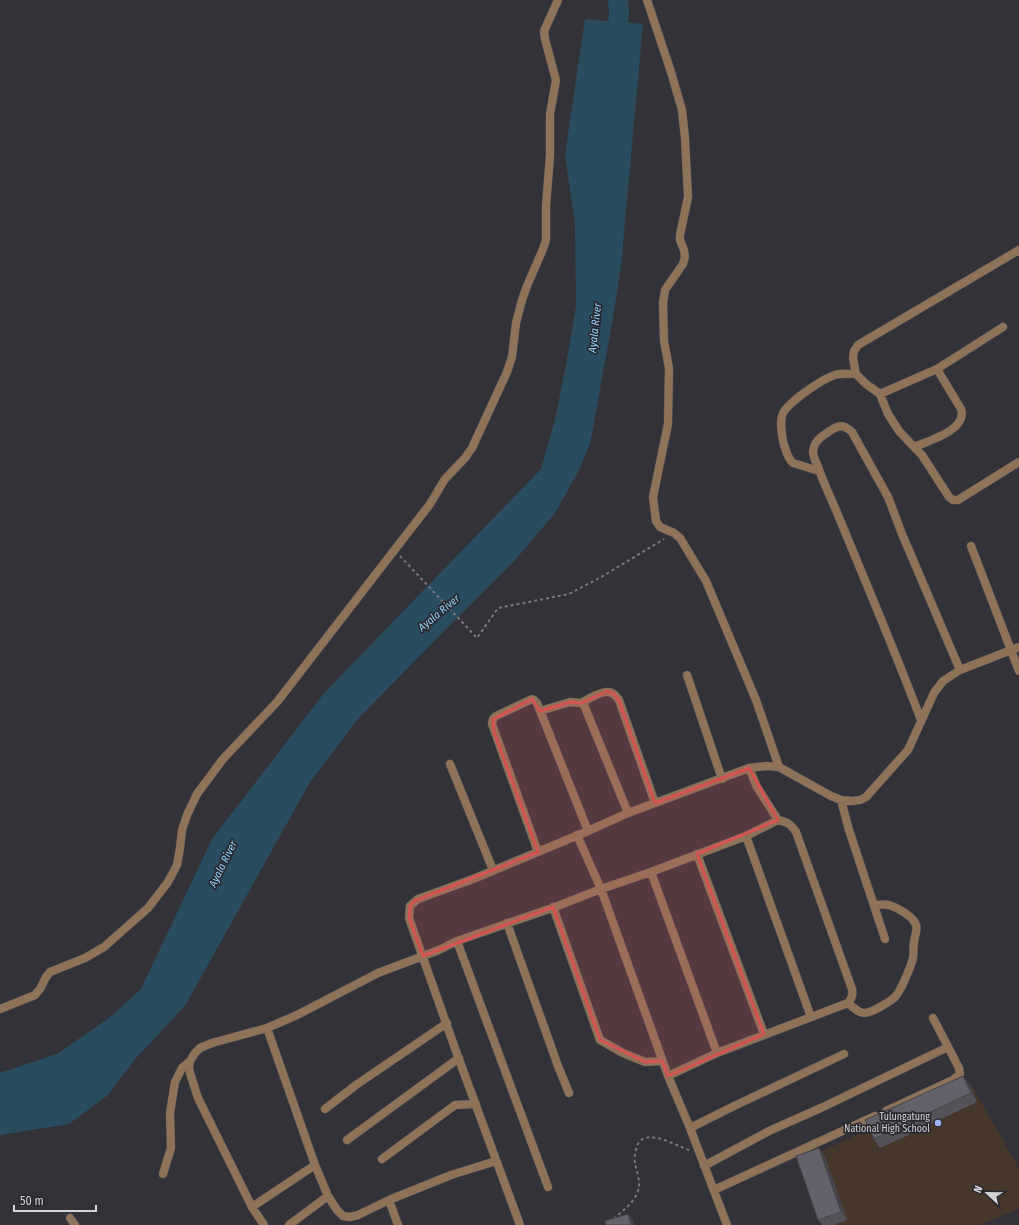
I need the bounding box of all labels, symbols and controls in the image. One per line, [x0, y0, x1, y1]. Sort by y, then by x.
water label: Ayala River [586, 301, 604, 355]
water label: Ayala River [415, 591, 463, 635]
water label: Ayala River [206, 838, 240, 890]
place label: Tulungatung National High School [844, 1111, 930, 1135]
marker: Tulungatung National High School [933, 1118, 943, 1128]
north arrow [967, 1173, 1007, 1213]
text: N [971, 1184, 985, 1195]
scale bar [14, 1187, 96, 1213]
text: 50 m [20, 1194, 44, 1208]

